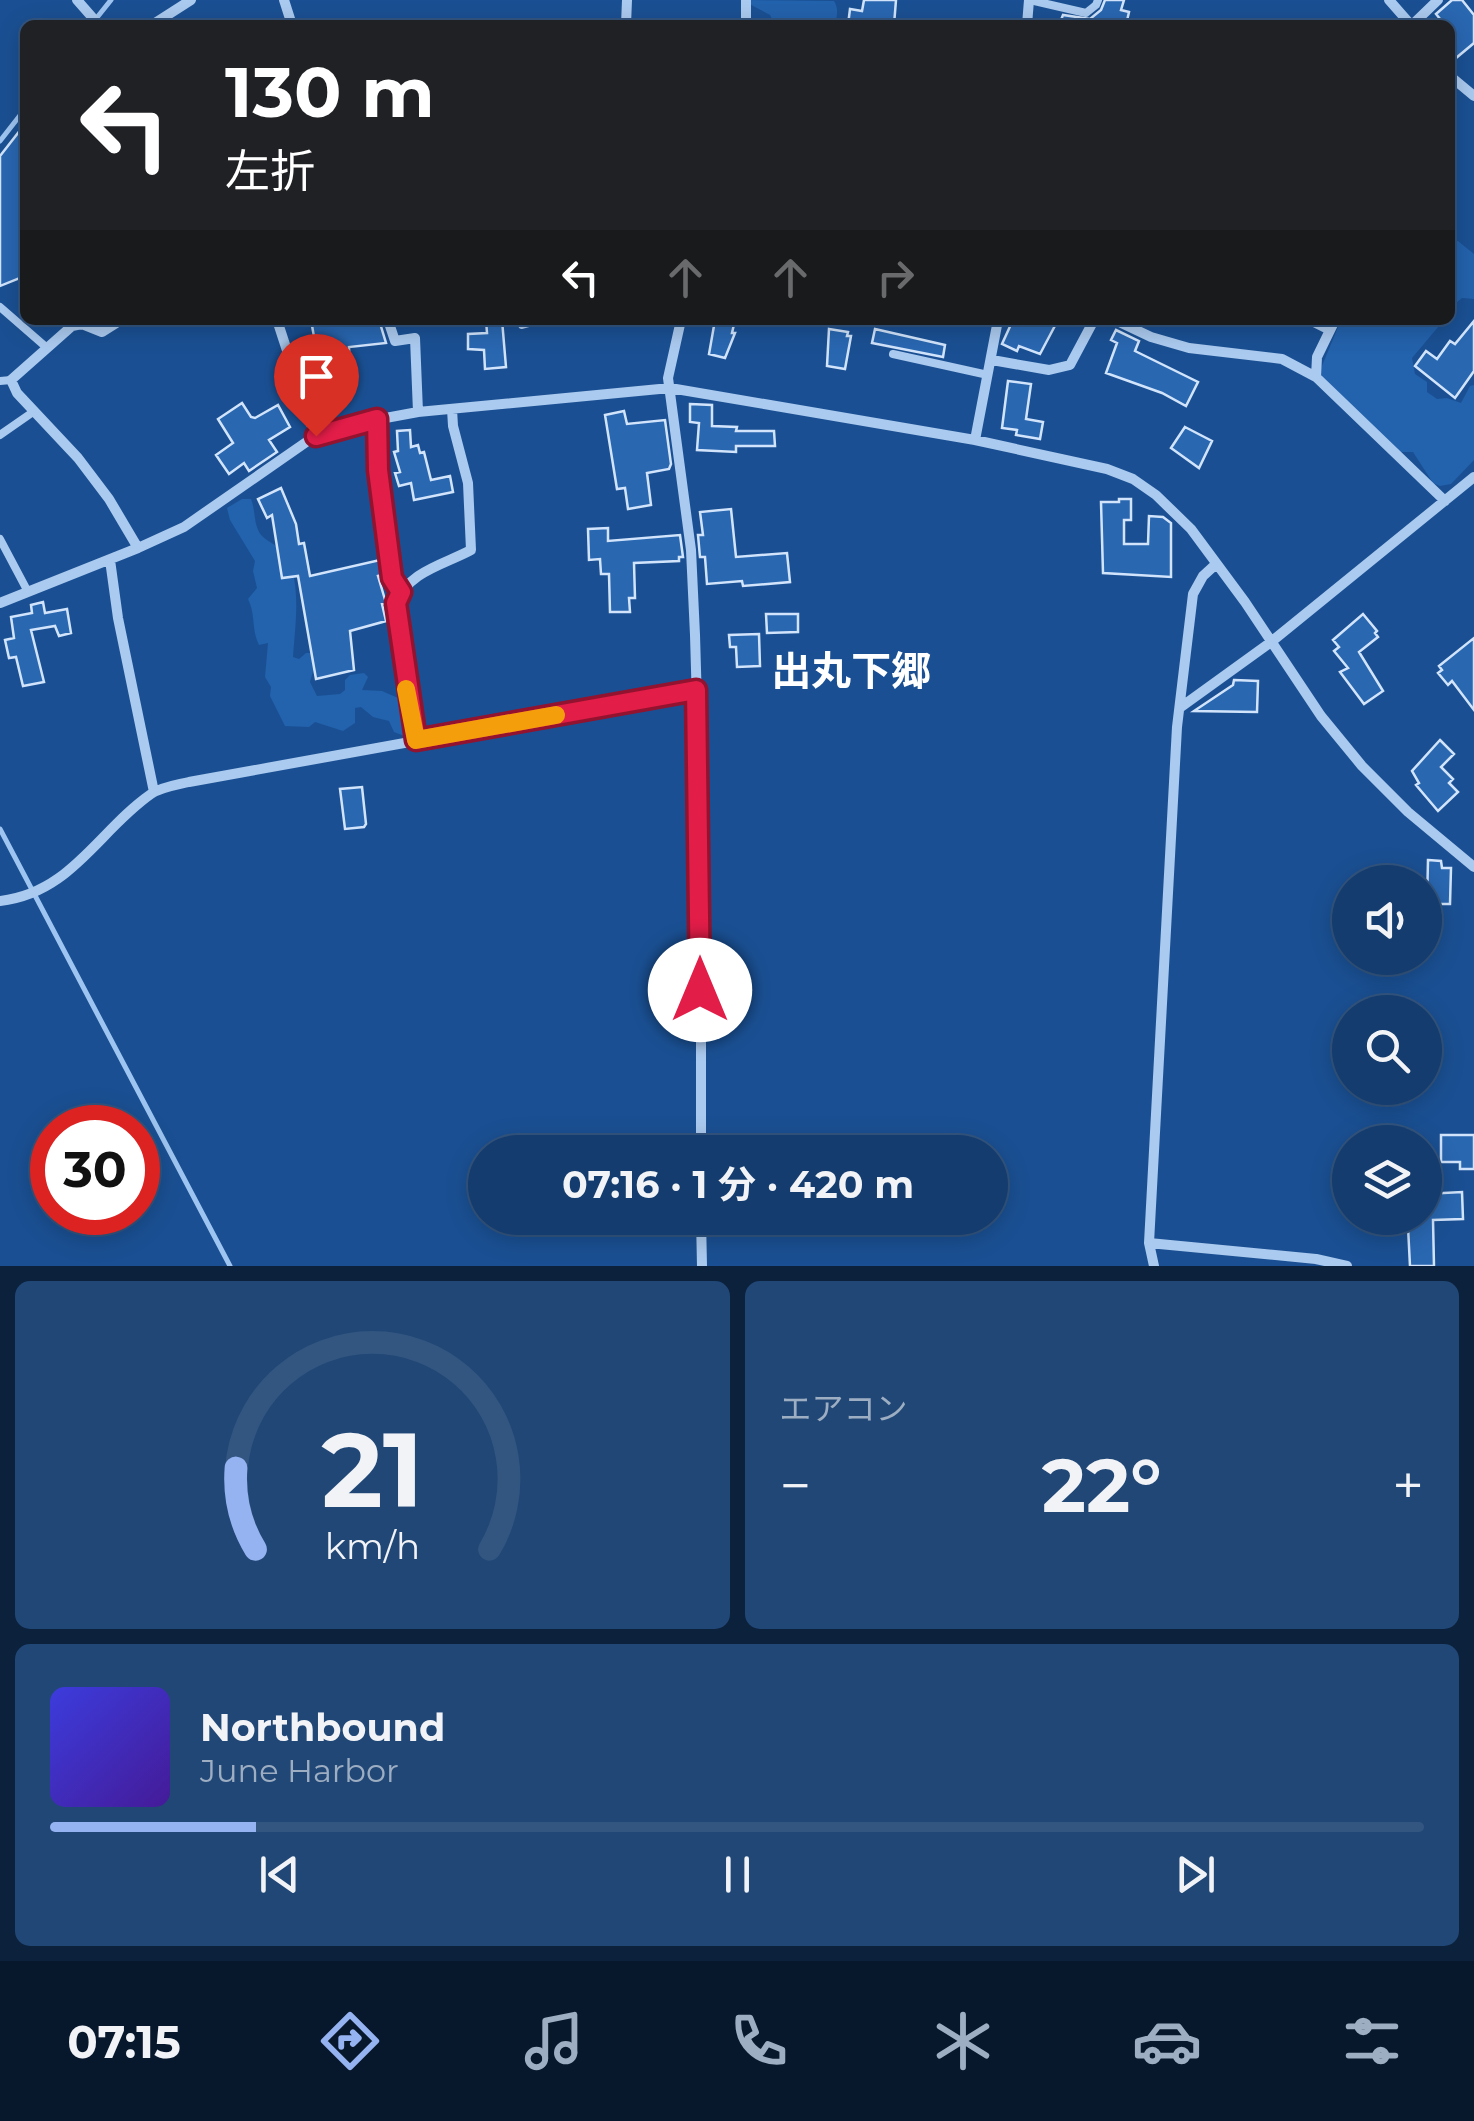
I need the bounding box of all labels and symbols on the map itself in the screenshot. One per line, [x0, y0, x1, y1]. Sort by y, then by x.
pin [274, 334, 359, 437]
district label: 出丸下郷 [771, 646, 931, 695]
position arrow [648, 938, 752, 1042]
speed limit sign: 30 [30, 1105, 160, 1235]

